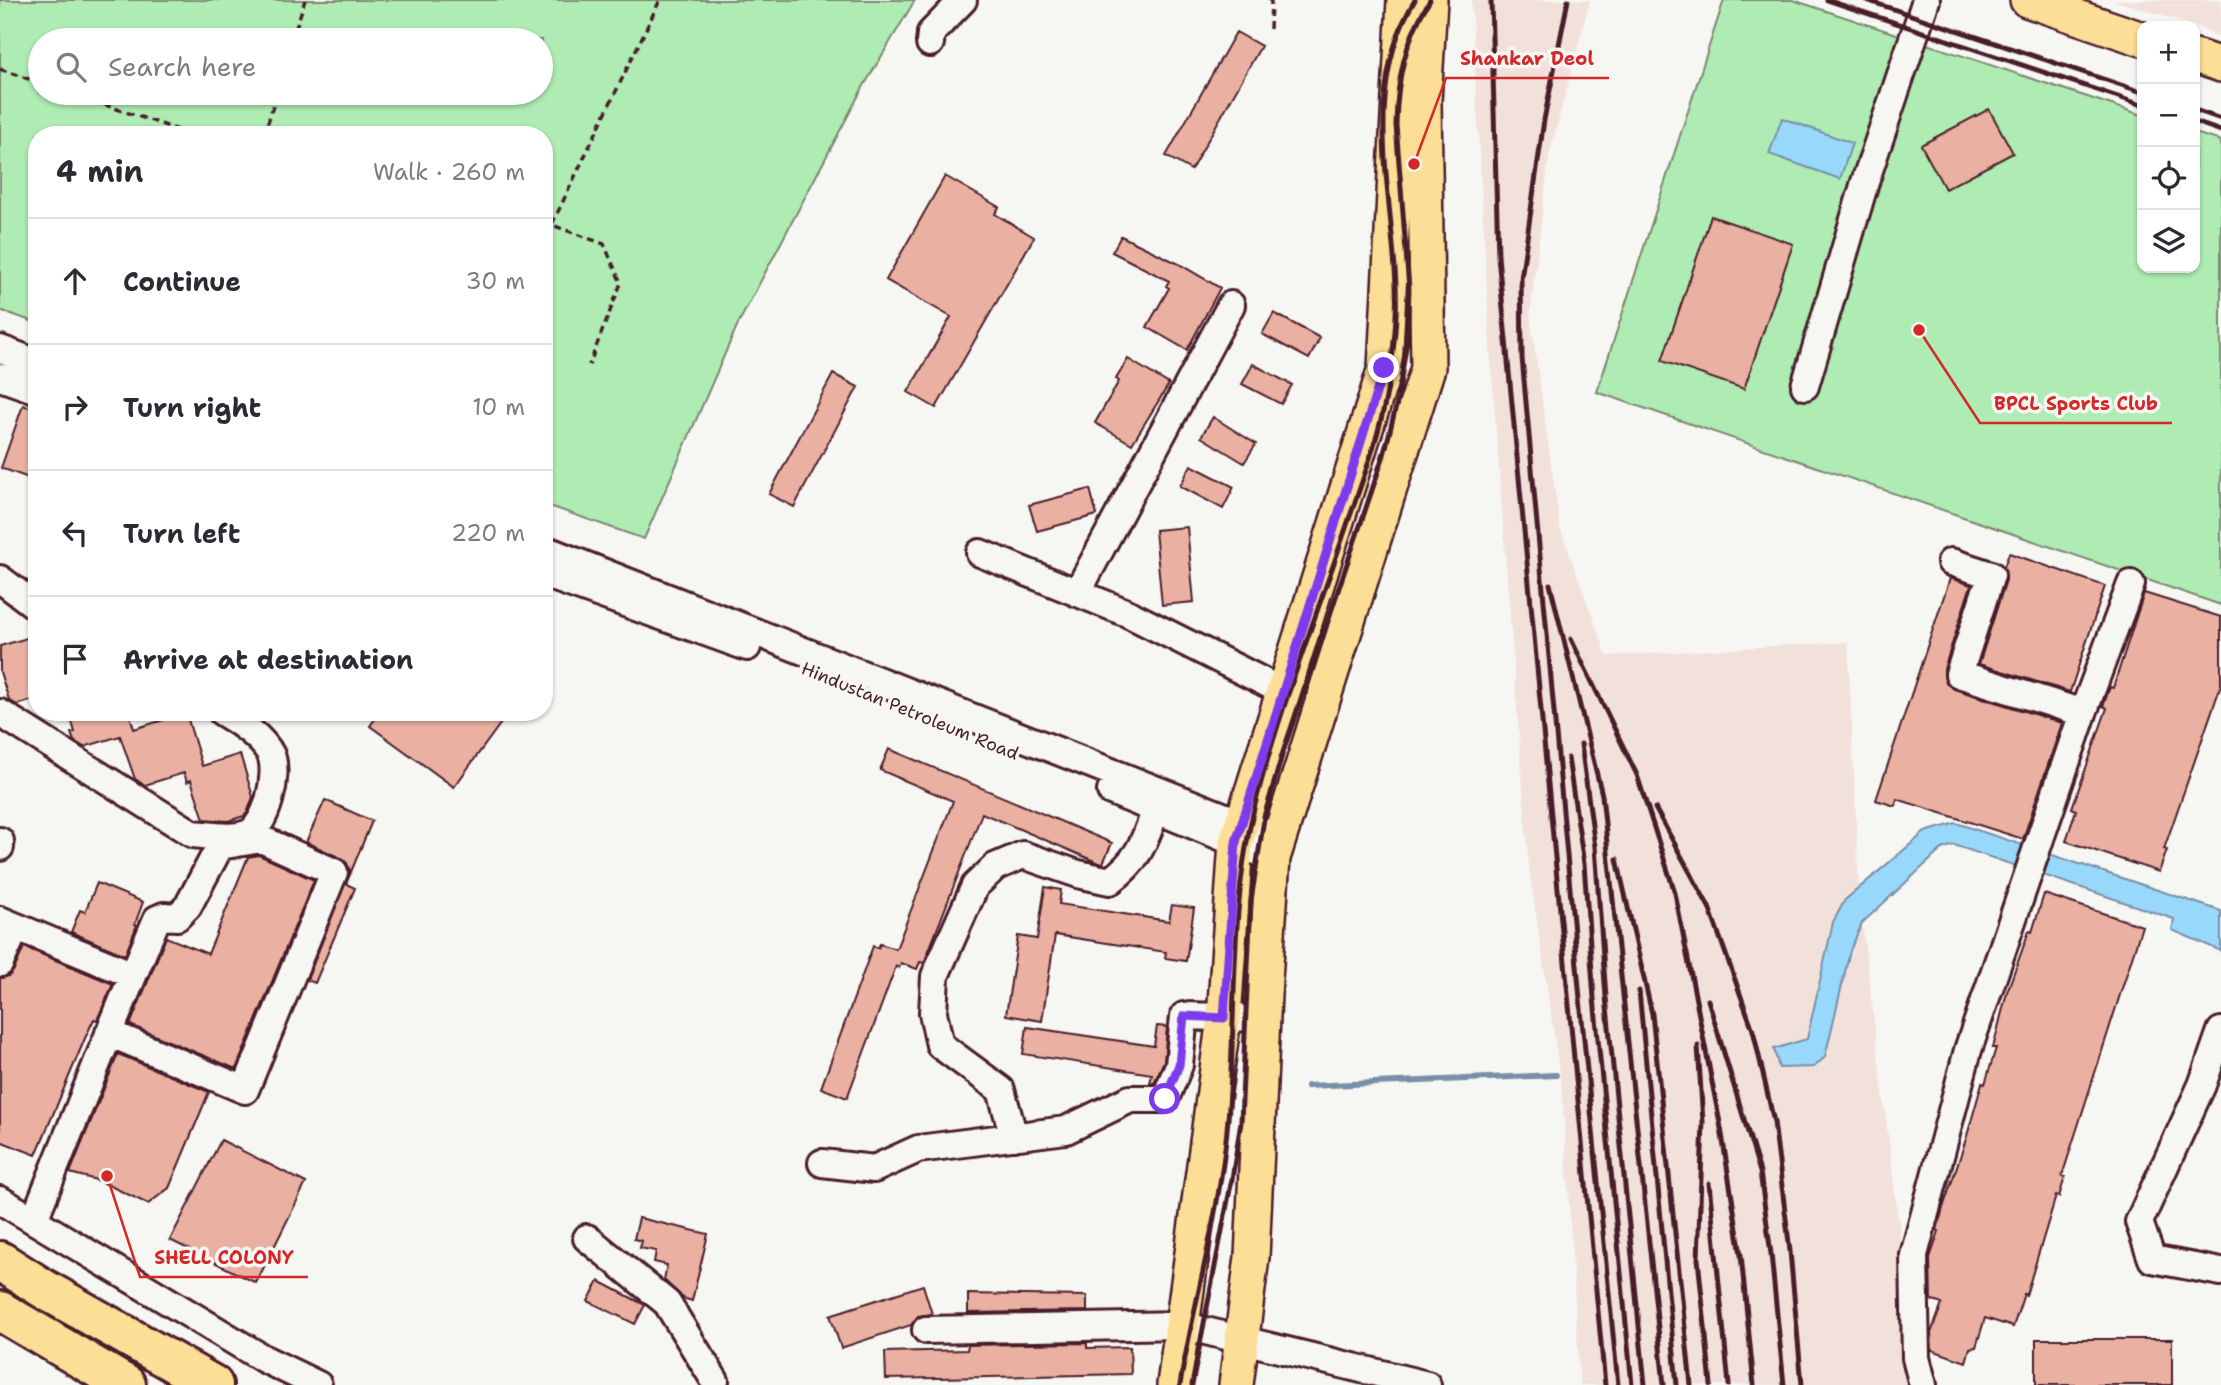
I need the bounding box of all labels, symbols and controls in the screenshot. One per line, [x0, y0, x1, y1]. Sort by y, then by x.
map controls [2137, 21, 2200, 273]
button: + [2137, 21, 2200, 84]
search box [28, 28, 553, 105]
callout: Shankar Deol [1446, 38, 1609, 78]
text: Shankar Deol [1460, 46, 1595, 71]
icon: search [52, 48, 90, 86]
text: Search here [108, 49, 257, 84]
button: − [2137, 84, 2200, 147]
button: locate [2137, 147, 2200, 210]
text: 4 min [56, 151, 143, 192]
text: Walk · 260 m [373, 157, 525, 187]
button: layers [2137, 210, 2200, 273]
icon: ahead [56, 262, 94, 300]
text: Continue [123, 264, 241, 299]
text: 30 m [466, 266, 525, 296]
route end [1368, 352, 1399, 383]
callout: BPCL Sports Club [1980, 383, 2172, 423]
icon: right [56, 388, 94, 426]
text: Turn right [123, 390, 261, 425]
text: BPCL Sports Club [1994, 391, 2158, 416]
text: 10 m [472, 392, 525, 422]
icon: left [56, 514, 94, 552]
text: Turn left [123, 516, 240, 551]
text: 220 m [451, 518, 525, 548]
icon: arrive [56, 640, 94, 678]
text: Arrive at destination [123, 642, 413, 677]
street label: Hindustan Petroleum Road [798, 656, 1022, 766]
route start [1149, 1083, 1180, 1114]
callout: SHELL COLONY [140, 1237, 308, 1277]
text: SHELL COLONY [154, 1245, 294, 1270]

